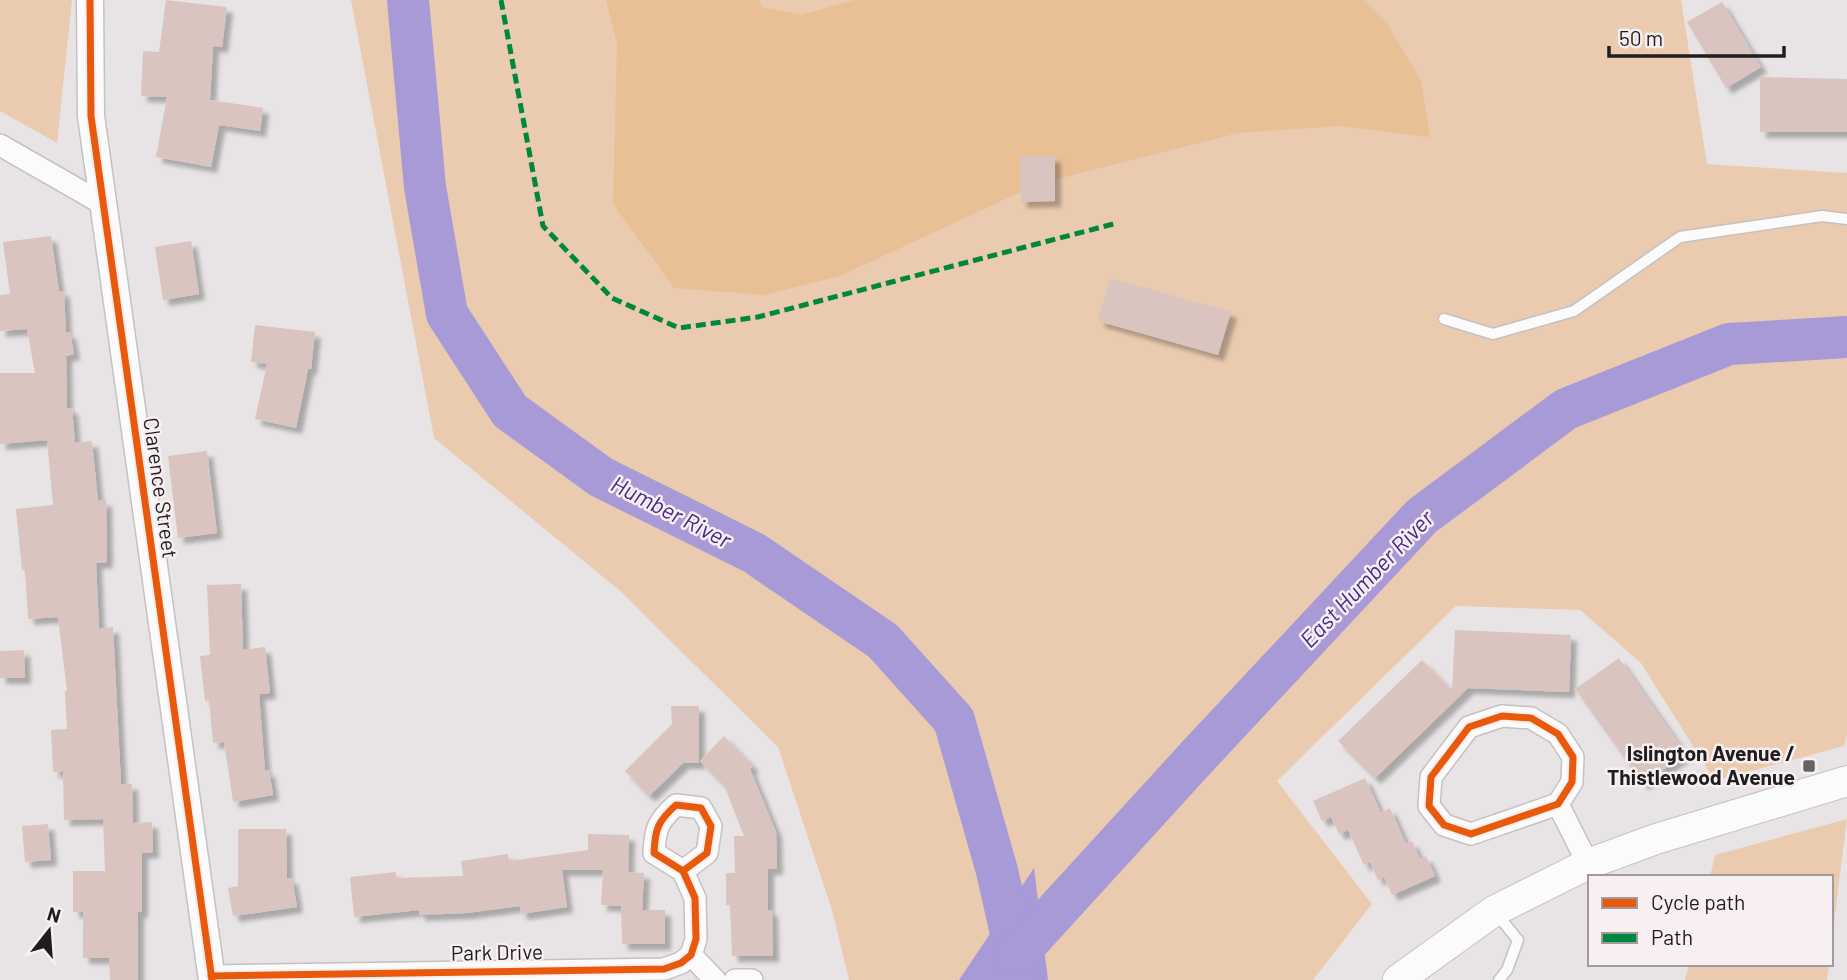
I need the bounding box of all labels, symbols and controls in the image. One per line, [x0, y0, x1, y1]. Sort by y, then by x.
scale bar [1609, 14, 1784, 58]
text: 50 m [1619, 25, 1663, 50]
street label: Clarence Street [139, 416, 184, 560]
water label: Humber River [607, 469, 737, 554]
water label: East Humber River [1294, 503, 1439, 653]
place label: Islington Avenue / Thistlewood Avenue [1607, 740, 1795, 789]
marker: Islington Avenue / Thistlewood Avenue [1801, 758, 1817, 774]
legend [1588, 875, 1833, 966]
text: Cycle path [1651, 889, 1745, 914]
north arrow [14, 896, 84, 966]
text: N [45, 901, 64, 927]
text: Path [1651, 924, 1693, 949]
street label: Park Drive [451, 938, 543, 965]

